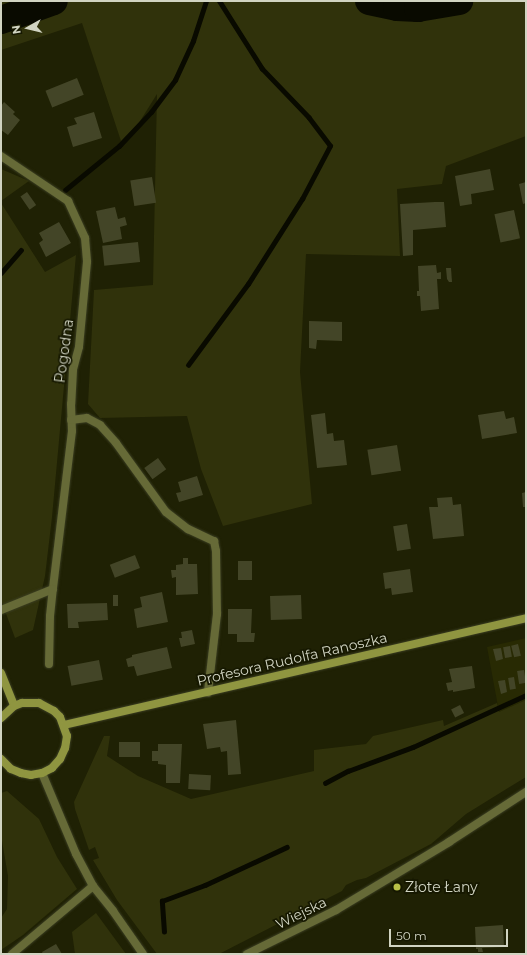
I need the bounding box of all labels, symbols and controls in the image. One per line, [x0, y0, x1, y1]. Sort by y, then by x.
north arrow [8, 8, 48, 48]
text: N [9, 24, 24, 35]
street label: Pogodna [51, 318, 77, 384]
street label: Profesora Rudolfa Ranoszka [195, 629, 389, 689]
place label: Złote Łany [405, 879, 478, 895]
marker: Złote Łany [392, 882, 402, 892]
street label: Wiejska [273, 893, 329, 933]
scale bar [391, 921, 510, 947]
text: 50 m [396, 928, 427, 943]

